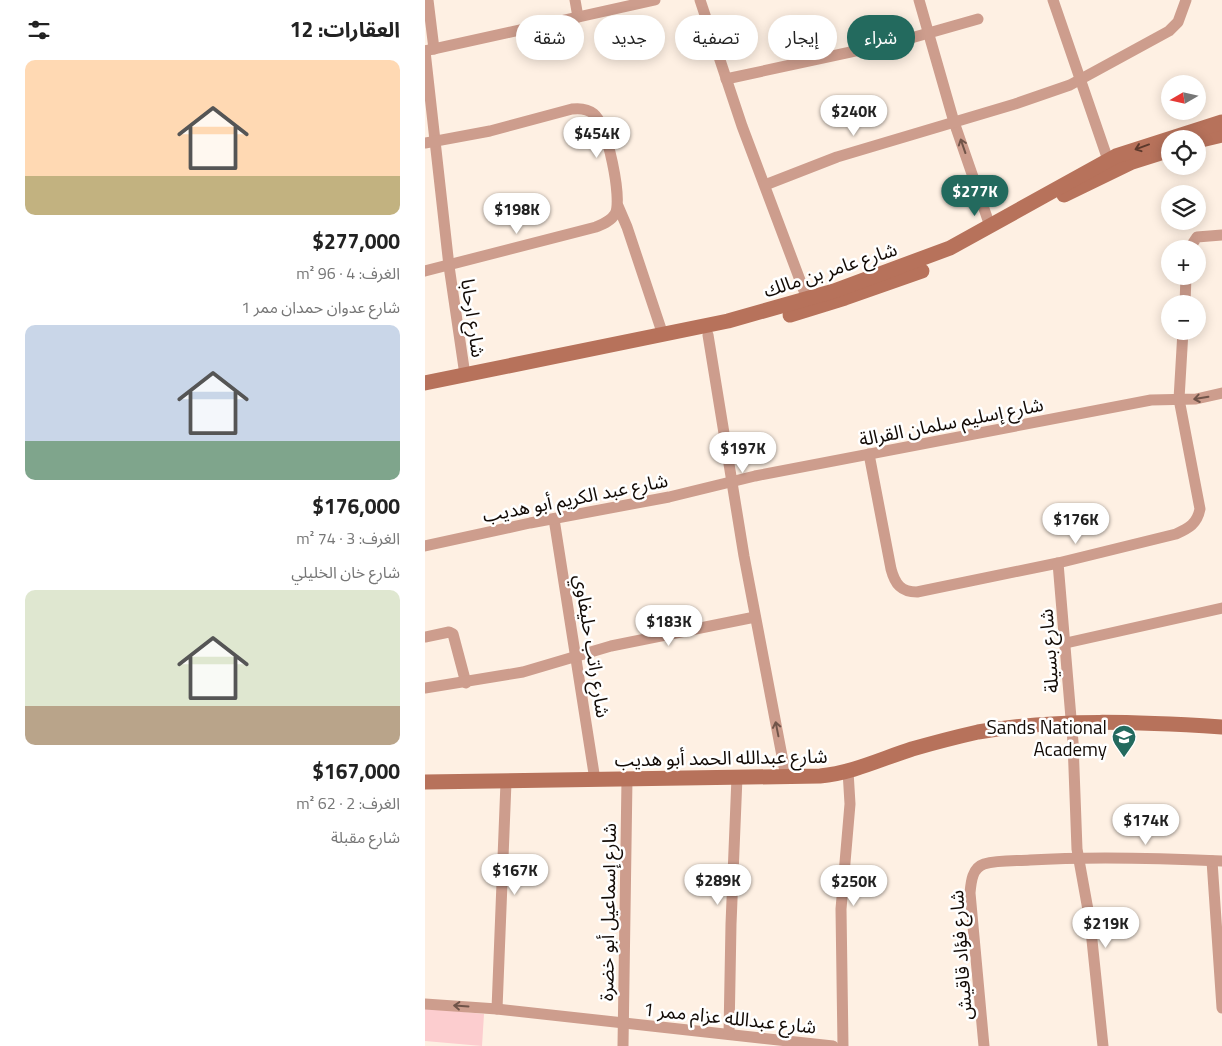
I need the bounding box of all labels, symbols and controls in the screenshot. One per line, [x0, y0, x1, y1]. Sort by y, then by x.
text: العقارات: 12 [290, 13, 400, 45]
chip: شقة [516, 15, 584, 60]
chip: جديد [594, 15, 665, 60]
chip: تصفية [675, 15, 758, 60]
chip: إيجار [768, 15, 837, 60]
chip: شراء [847, 15, 915, 60]
icon: filters [25, 16, 53, 44]
north arrow [1161, 75, 1206, 120]
map controls [1161, 75, 1206, 340]
icon: home [168, 93, 258, 183]
pin: $240K [819, 94, 889, 137]
text: $240K [831, 99, 877, 123]
pin: $454K [562, 116, 632, 159]
text: $454K [574, 121, 620, 145]
button: locate [1161, 130, 1206, 175]
one-way arrow [958, 139, 967, 155]
one-way arrow [1135, 143, 1150, 152]
pin: $277K [940, 174, 1010, 217]
text: $277K [952, 179, 998, 203]
button: layers [1161, 185, 1206, 230]
pin: $198K [482, 192, 552, 235]
text: $198K [494, 197, 540, 221]
text: $277,000 [312, 225, 400, 257]
street label: شارع عامر بن مالك [759, 234, 901, 304]
button: + [1161, 240, 1206, 285]
text: الغرف: 4 · 96 m² [296, 261, 400, 285]
street label: شارع ارحابا [454, 277, 494, 359]
text: شارع عدوان حمدان ممر 1 [241, 295, 400, 319]
button: − [1161, 295, 1206, 340]
icon: home [168, 358, 258, 448]
street label: شارع إسليم سلمان القرالة [856, 389, 1046, 454]
one-way arrow [1193, 394, 1209, 404]
pin: $197K [708, 432, 778, 474]
text: $197K [720, 436, 766, 460]
street label: شارع عبد الكريم أبو هديب [480, 465, 670, 530]
text: $176,000 [312, 490, 400, 522]
pin: $176K [1041, 502, 1111, 545]
text: $176K [1053, 507, 1099, 531]
text: الغرف: 3 · 74 m² [296, 526, 400, 550]
text: شارع خان الخليلي [291, 560, 400, 584]
street label: شارع راتب حليفاوي [566, 572, 619, 720]
pin: $183K [634, 604, 704, 647]
street label: شارع بسيلة [1031, 608, 1065, 694]
text: $183K [646, 609, 692, 633]
icon: home [168, 623, 258, 713]
place label: Sands National Academy [987, 712, 1107, 763]
one-way arrow [771, 722, 781, 738]
school or university icon: Sands National Academy [1111, 724, 1137, 758]
street label: شارع عبدالله الحمد أبو هديب [614, 741, 828, 773]
text: $167,000 [312, 755, 400, 787]
text: الغرف: 2 · 62 m² [296, 791, 400, 815]
pin: $174K [1111, 804, 1181, 846]
text: $174K [1123, 808, 1169, 832]
street label: شارع إسماعيل أبو خضرة [591, 823, 623, 1001]
text: شارع مقبلة [331, 825, 400, 849]
pin: $167K [480, 854, 550, 896]
text: $167K [492, 858, 538, 882]
pin: $289K [683, 864, 753, 906]
pin: $250K [819, 864, 889, 907]
text: $289K [695, 868, 741, 892]
text: $250K [831, 869, 877, 893]
street label: شارع فؤاد قاقيش [941, 889, 979, 1021]
pin: $219K [1071, 906, 1141, 949]
text: $219K [1083, 911, 1129, 935]
street label: شارع عبدالله عزام ممر 1 [642, 993, 818, 1041]
one-way arrow [453, 1002, 469, 1011]

